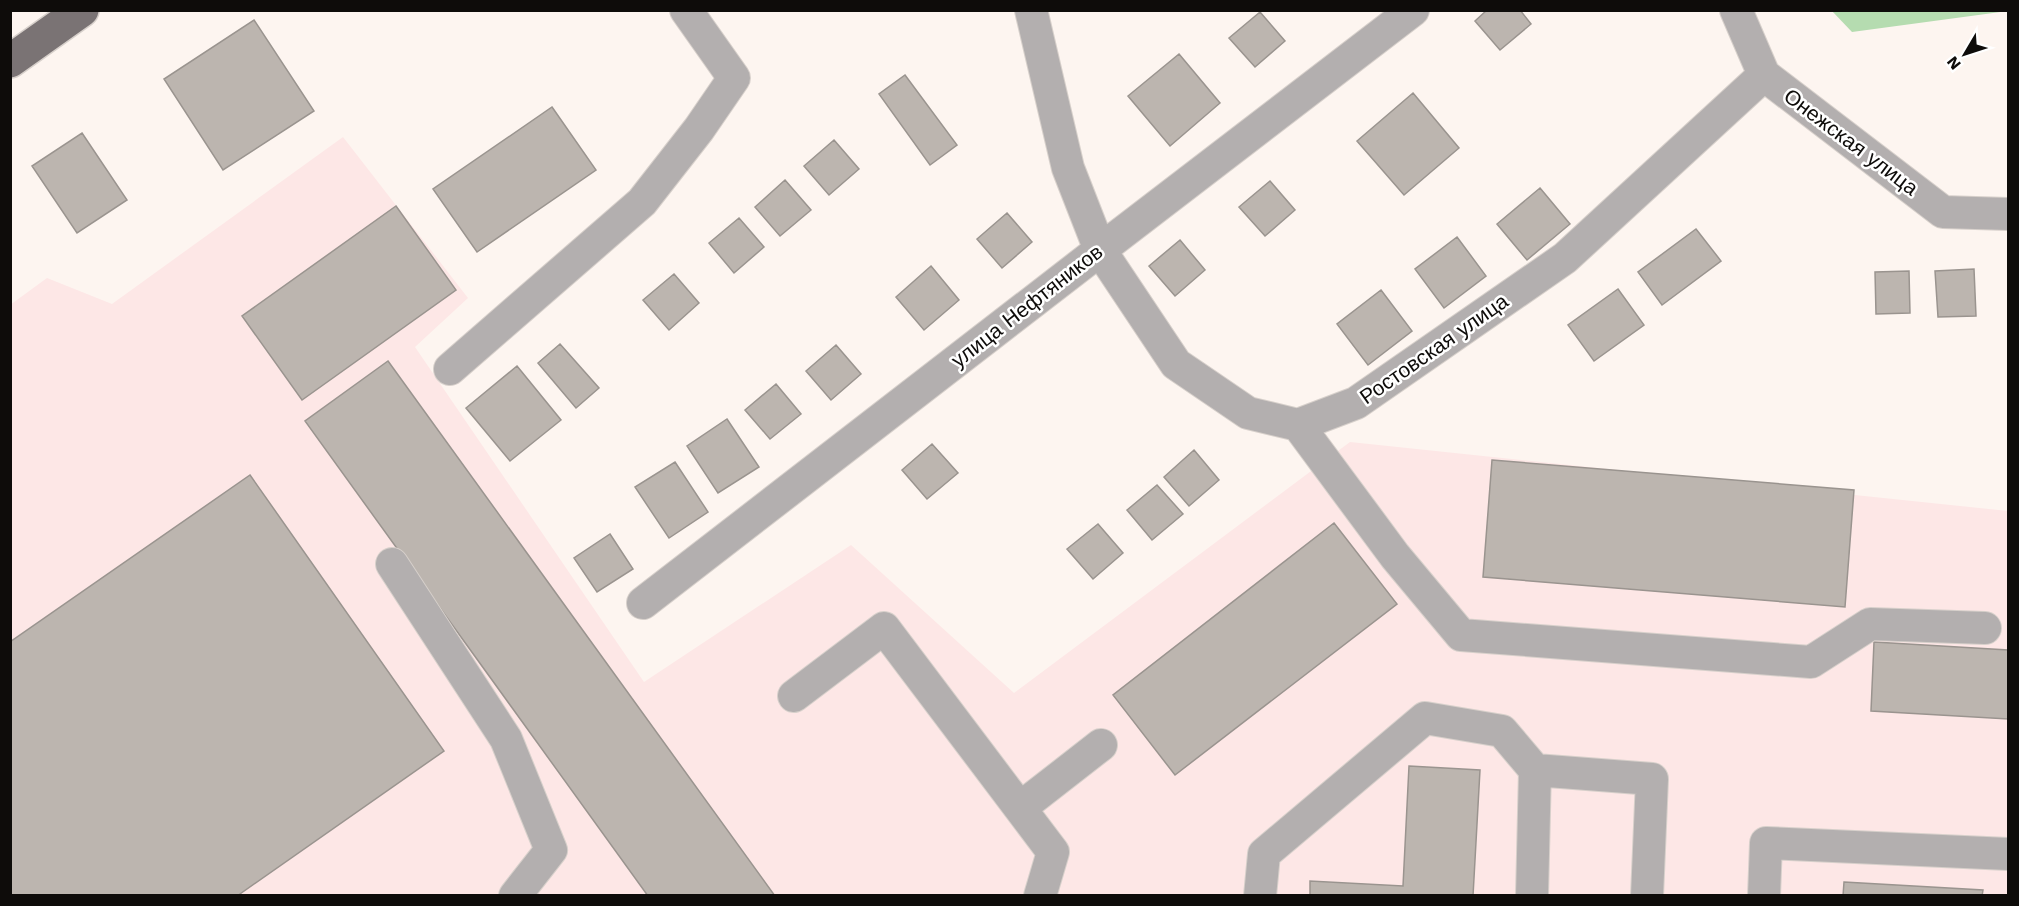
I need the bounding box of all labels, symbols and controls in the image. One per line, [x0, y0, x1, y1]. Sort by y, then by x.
north arrow [1935, 24, 1995, 84]
text: N [1943, 53, 1965, 74]
street label: Онежская улица [1779, 83, 1924, 200]
street label: улица Нефтяников [946, 239, 1107, 372]
street label: Ростовская улица [1355, 288, 1513, 409]

